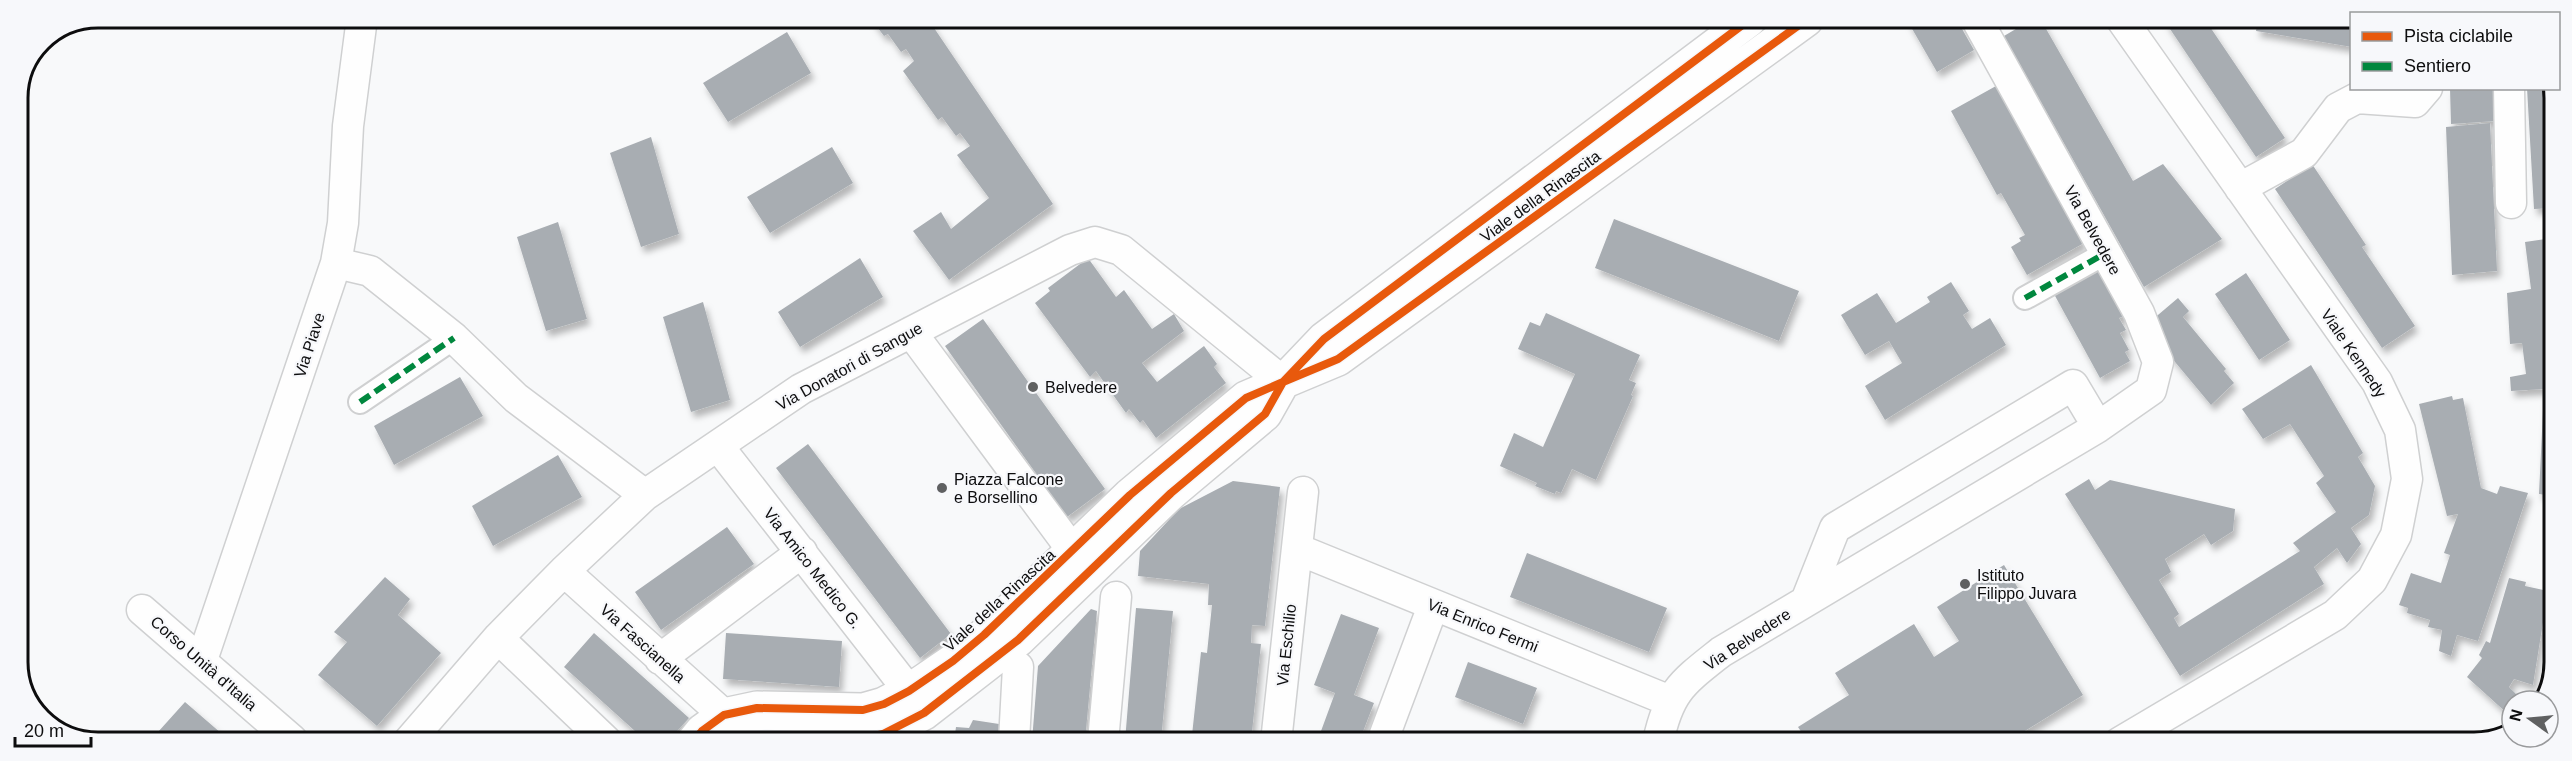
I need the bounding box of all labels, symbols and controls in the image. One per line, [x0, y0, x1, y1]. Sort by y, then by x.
legend [2350, 12, 2560, 90]
text: Pista ciclabile [2404, 26, 2513, 46]
text: Sentiero [2404, 56, 2471, 76]
street label: Viale della Rinascita [1477, 147, 1604, 246]
street label: Via Belvedere [2061, 183, 2124, 278]
street label: Viale Kennedy [2318, 306, 2389, 401]
street label: Via Piave [291, 310, 328, 380]
street label: Via Donatori di Sangue [773, 319, 925, 414]
place label: Belvedere [1045, 379, 1117, 396]
marker: Belvedere [1026, 380, 1040, 394]
place label: Piazza Falcone e Borsellino [954, 471, 1063, 506]
marker: Piazza Falcone e Borsellino [935, 481, 949, 495]
street label: Via Amico Medico G. [760, 505, 865, 632]
street label: Viale della Rinascita [940, 546, 1059, 655]
place label: Istituto Filippo Juvara [1977, 567, 2077, 602]
marker: Istituto Filippo Juvara [1958, 577, 1972, 591]
street label: Via Enrico Fermi [1425, 595, 1541, 655]
street label: Via Fascianella [597, 601, 689, 686]
street label: Via Eschilio [1274, 603, 1299, 687]
street label: Via Belvedere [1701, 605, 1794, 674]
street label: Corso Unità d'Italia [147, 613, 260, 714]
north arrow [2500, 689, 2560, 749]
text: N [2506, 707, 2526, 723]
scale bar [15, 710, 92, 748]
text: 20 m [24, 721, 64, 741]

